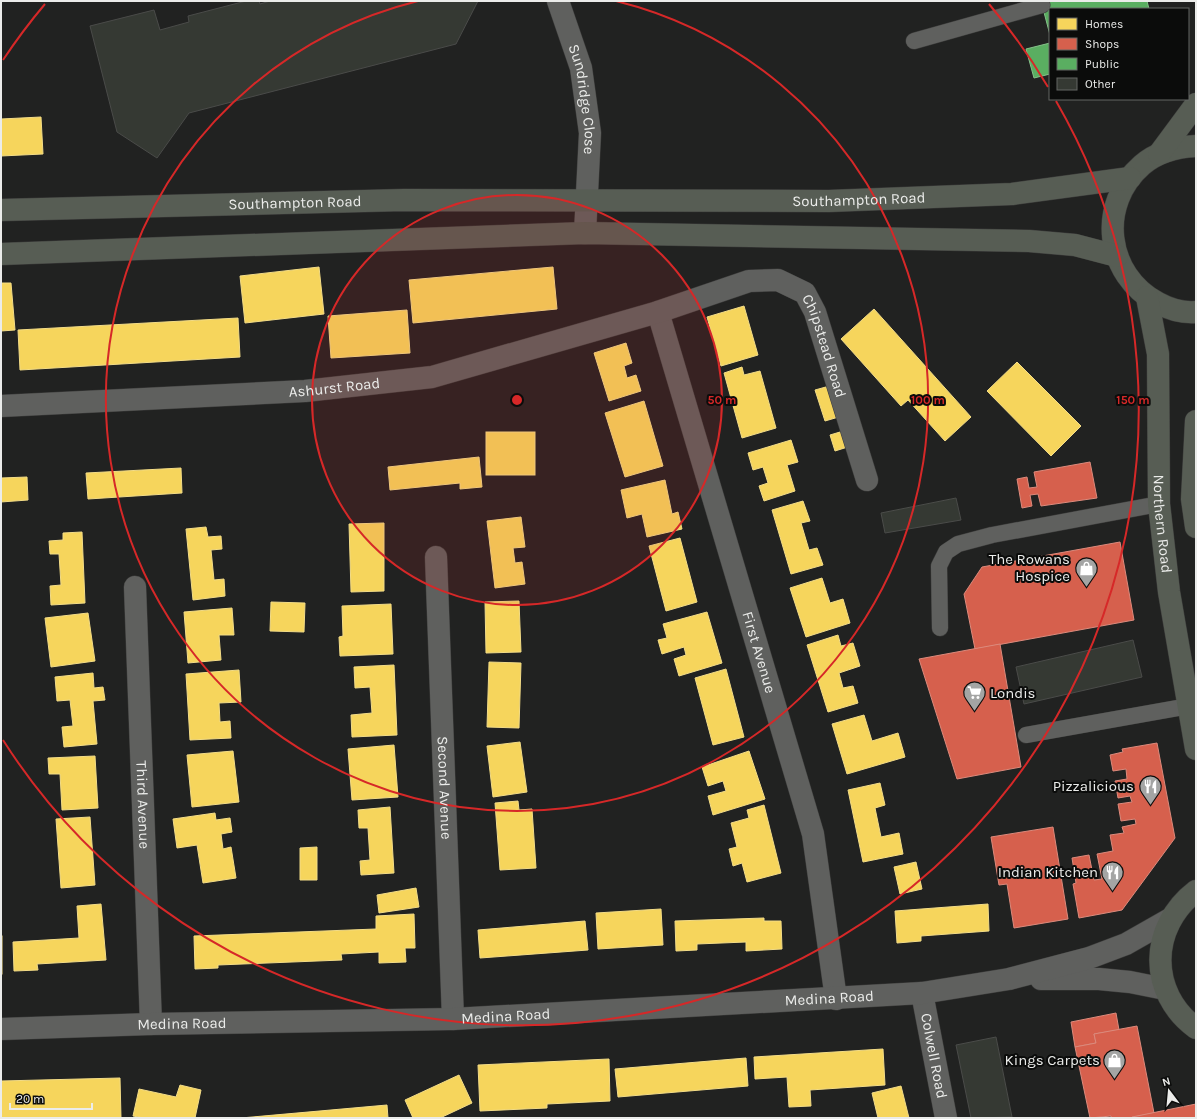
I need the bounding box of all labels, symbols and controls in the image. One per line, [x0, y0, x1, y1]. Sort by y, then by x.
legend [1049, 8, 1189, 100]
text: Homes [1085, 17, 1123, 31]
text: Shops [1085, 37, 1119, 51]
street label: Sundridge Close [564, 42, 599, 155]
text: Public [1085, 57, 1119, 71]
text: Other [1085, 77, 1116, 91]
street label: Southampton Road [792, 188, 926, 210]
street label: Southampton Road [228, 192, 362, 213]
street label: Chipstead Road [798, 291, 850, 400]
street label: Ashurst Road [288, 374, 381, 401]
centre of rings [510, 393, 524, 407]
text: 50 m [708, 393, 737, 407]
text: 100 m [911, 393, 945, 407]
text: 150 m [1116, 393, 1150, 407]
street label: Northern Road [1150, 474, 1176, 574]
place label: The Rowans Hospice [989, 550, 1070, 585]
shop icon: The Rowans Hospice [1073, 555, 1099, 588]
street label: First Avenue [738, 609, 780, 695]
supermarket icon: Londis [961, 680, 987, 713]
place label: Londis [990, 684, 1036, 702]
street label: Second Avenue [434, 736, 455, 840]
street label: Third Avenue [132, 760, 154, 849]
restaurant icon: Pizzalicious [1137, 773, 1163, 806]
place label: Pizzalicious [1053, 777, 1134, 795]
restaurant icon: Indian Kitchen [1100, 859, 1126, 892]
place label: Indian Kitchen [998, 863, 1098, 881]
street label: Medina Road [784, 987, 874, 1010]
street label: Medina Road [461, 1005, 551, 1028]
street label: Colwell Road [917, 1012, 951, 1100]
street label: Medina Road [137, 1014, 227, 1033]
shop icon: Kings Carpets [1102, 1047, 1128, 1080]
place label: Kings Carpets [1005, 1051, 1100, 1069]
north arrow [1149, 1071, 1189, 1111]
text: N [1161, 1075, 1172, 1089]
scale bar [10, 1085, 92, 1111]
text: 20 m [16, 1092, 44, 1106]

